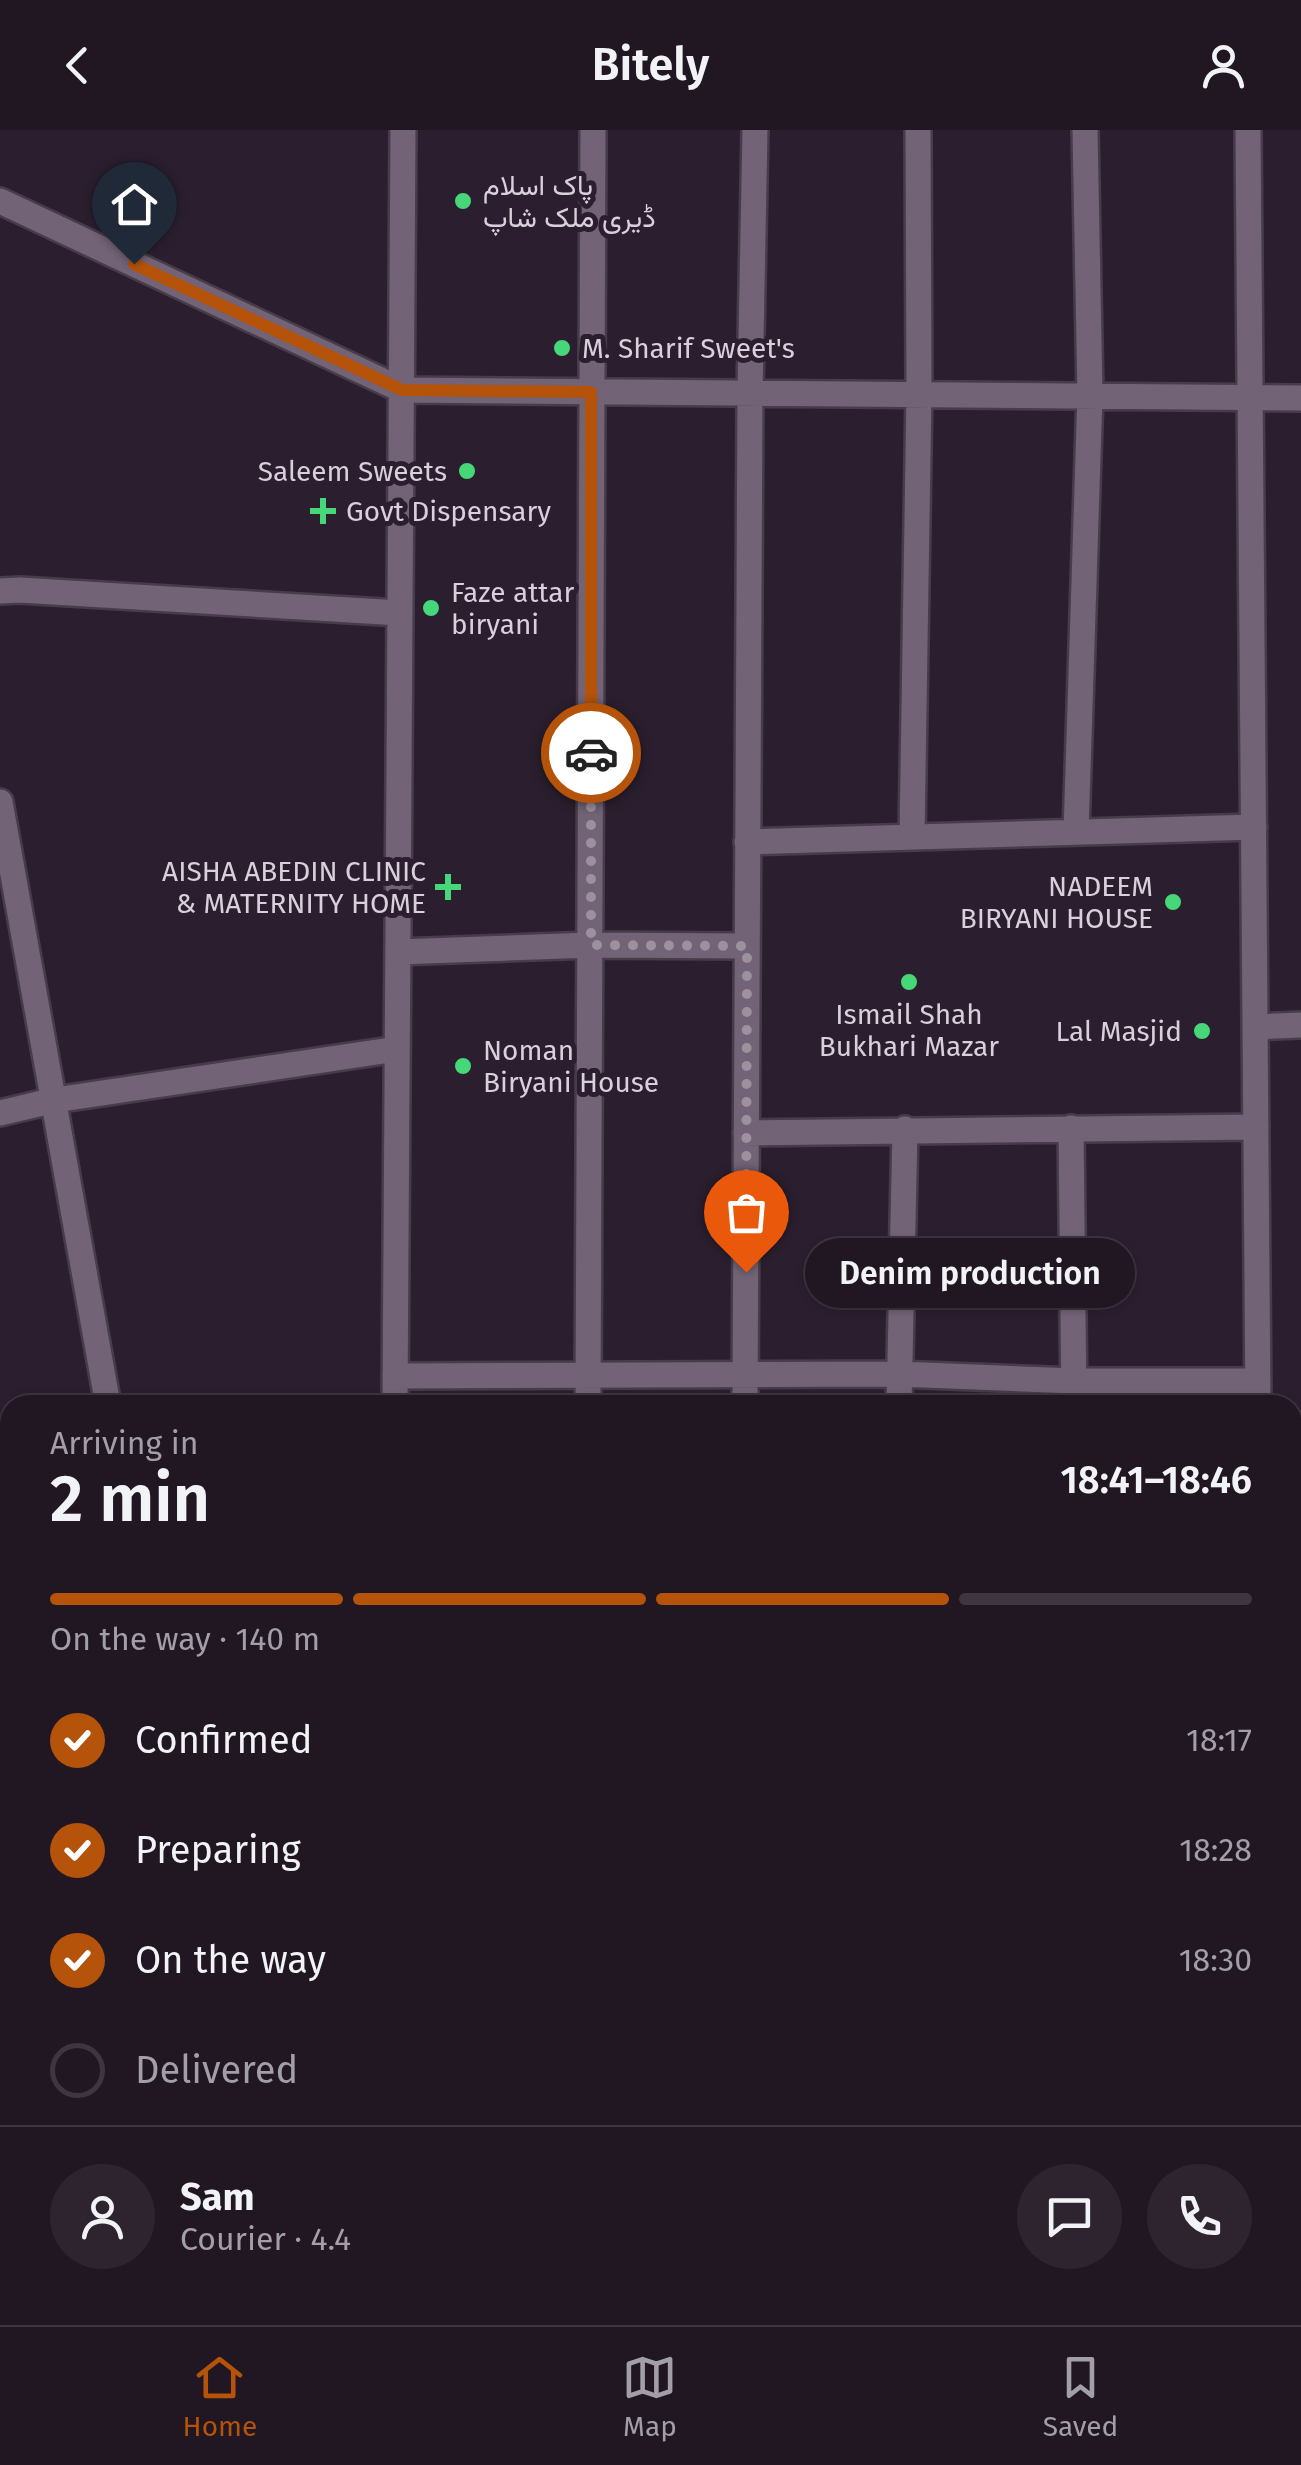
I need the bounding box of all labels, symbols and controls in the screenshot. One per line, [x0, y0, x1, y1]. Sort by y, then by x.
icon: back [50, 38, 105, 93]
text: Bitely [592, 38, 709, 92]
icon: person [1196, 38, 1251, 93]
pin [92, 162, 177, 265]
place label: پاک اسلام ڈیری ملک شاپ [483, 169, 656, 236]
icon: home [107, 177, 162, 232]
marker: پاک اسلام ڈیری ملک شاپ [452, 190, 474, 212]
place label: M. Sharif Sweet's [582, 332, 795, 365]
marker: M. Sharif Sweet's [551, 337, 573, 359]
place label: Saleem Sweets [258, 455, 447, 488]
marker: Saleem Sweets [456, 460, 478, 482]
place label: Govt Dispensary [346, 495, 551, 528]
marker: Govt Dispensary [310, 498, 336, 524]
place label: Faze attar biryani [451, 576, 575, 641]
marker: Faze attar biryani [420, 597, 442, 619]
courier [541, 703, 641, 803]
icon: car [564, 726, 619, 781]
place label: AISHA ABEDIN CLINIC & MATERNITY HOME [162, 855, 426, 920]
place label: NADEEM BIRYANI HOUSE [960, 870, 1153, 935]
marker: AISHA ABEDIN CLINIC & MATERNITY HOME [435, 874, 461, 900]
marker: NADEEM BIRYANI HOUSE [1162, 891, 1184, 913]
marker: Ismail Shah Bukhari Mazar [898, 971, 920, 993]
place label: Ismail Shah Bukhari Mazar [819, 998, 999, 1063]
place label: Lal Masjid [1055, 1015, 1182, 1048]
marker: Lal Masjid [1191, 1020, 1213, 1042]
place label: Noman Biryani House [483, 1034, 659, 1099]
marker: Noman Biryani House [452, 1055, 474, 1077]
pin [704, 1170, 789, 1273]
icon: bag [719, 1185, 774, 1240]
callout: Denim production [806, 1237, 1136, 1307]
text: Denim production [839, 1254, 1101, 1292]
text: Arriving in [50, 1424, 198, 1462]
text: 18:41–18:46 [1061, 1457, 1252, 1503]
text: 2 min [50, 1460, 210, 1538]
text: On the way · 140 m [50, 1620, 320, 1658]
icon: check [50, 1713, 105, 1768]
text: Confirmed [135, 1717, 313, 1763]
text: 18:17 [1186, 1721, 1252, 1759]
icon: check [50, 1823, 105, 1878]
text: Preparing [135, 1827, 301, 1873]
text: 18:28 [1179, 1831, 1252, 1869]
icon: check [50, 1933, 105, 1988]
text: On the way [135, 1937, 326, 1983]
text: 18:30 [1179, 1941, 1252, 1979]
text: Delivered [135, 2047, 298, 2093]
button: person [50, 2164, 155, 2269]
button: chat [1017, 2164, 1122, 2269]
button: phone [1147, 2164, 1252, 2269]
text: Sam [180, 2174, 255, 2220]
text: Courier · 4.4 [180, 2220, 351, 2258]
tab: Home [183, 2350, 257, 2443]
tab: Map [622, 2350, 677, 2443]
tab: Saved [1043, 2350, 1118, 2443]

